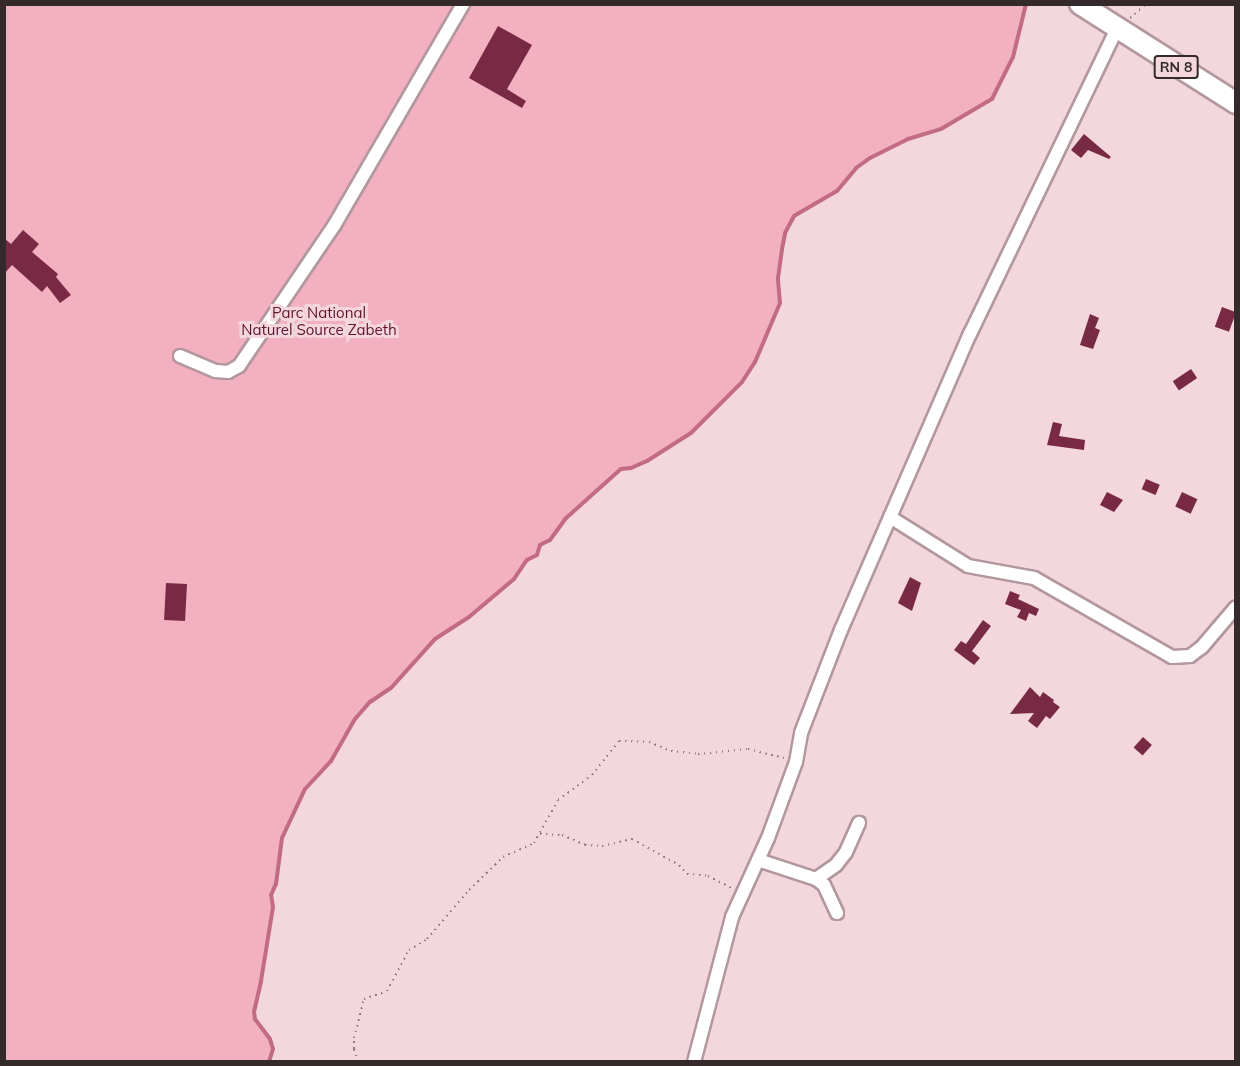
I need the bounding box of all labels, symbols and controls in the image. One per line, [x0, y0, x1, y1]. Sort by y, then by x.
road number: RN 8 [1154, 56, 1198, 78]
park label: Parc National Naturel Source Zabeth [241, 303, 397, 338]

